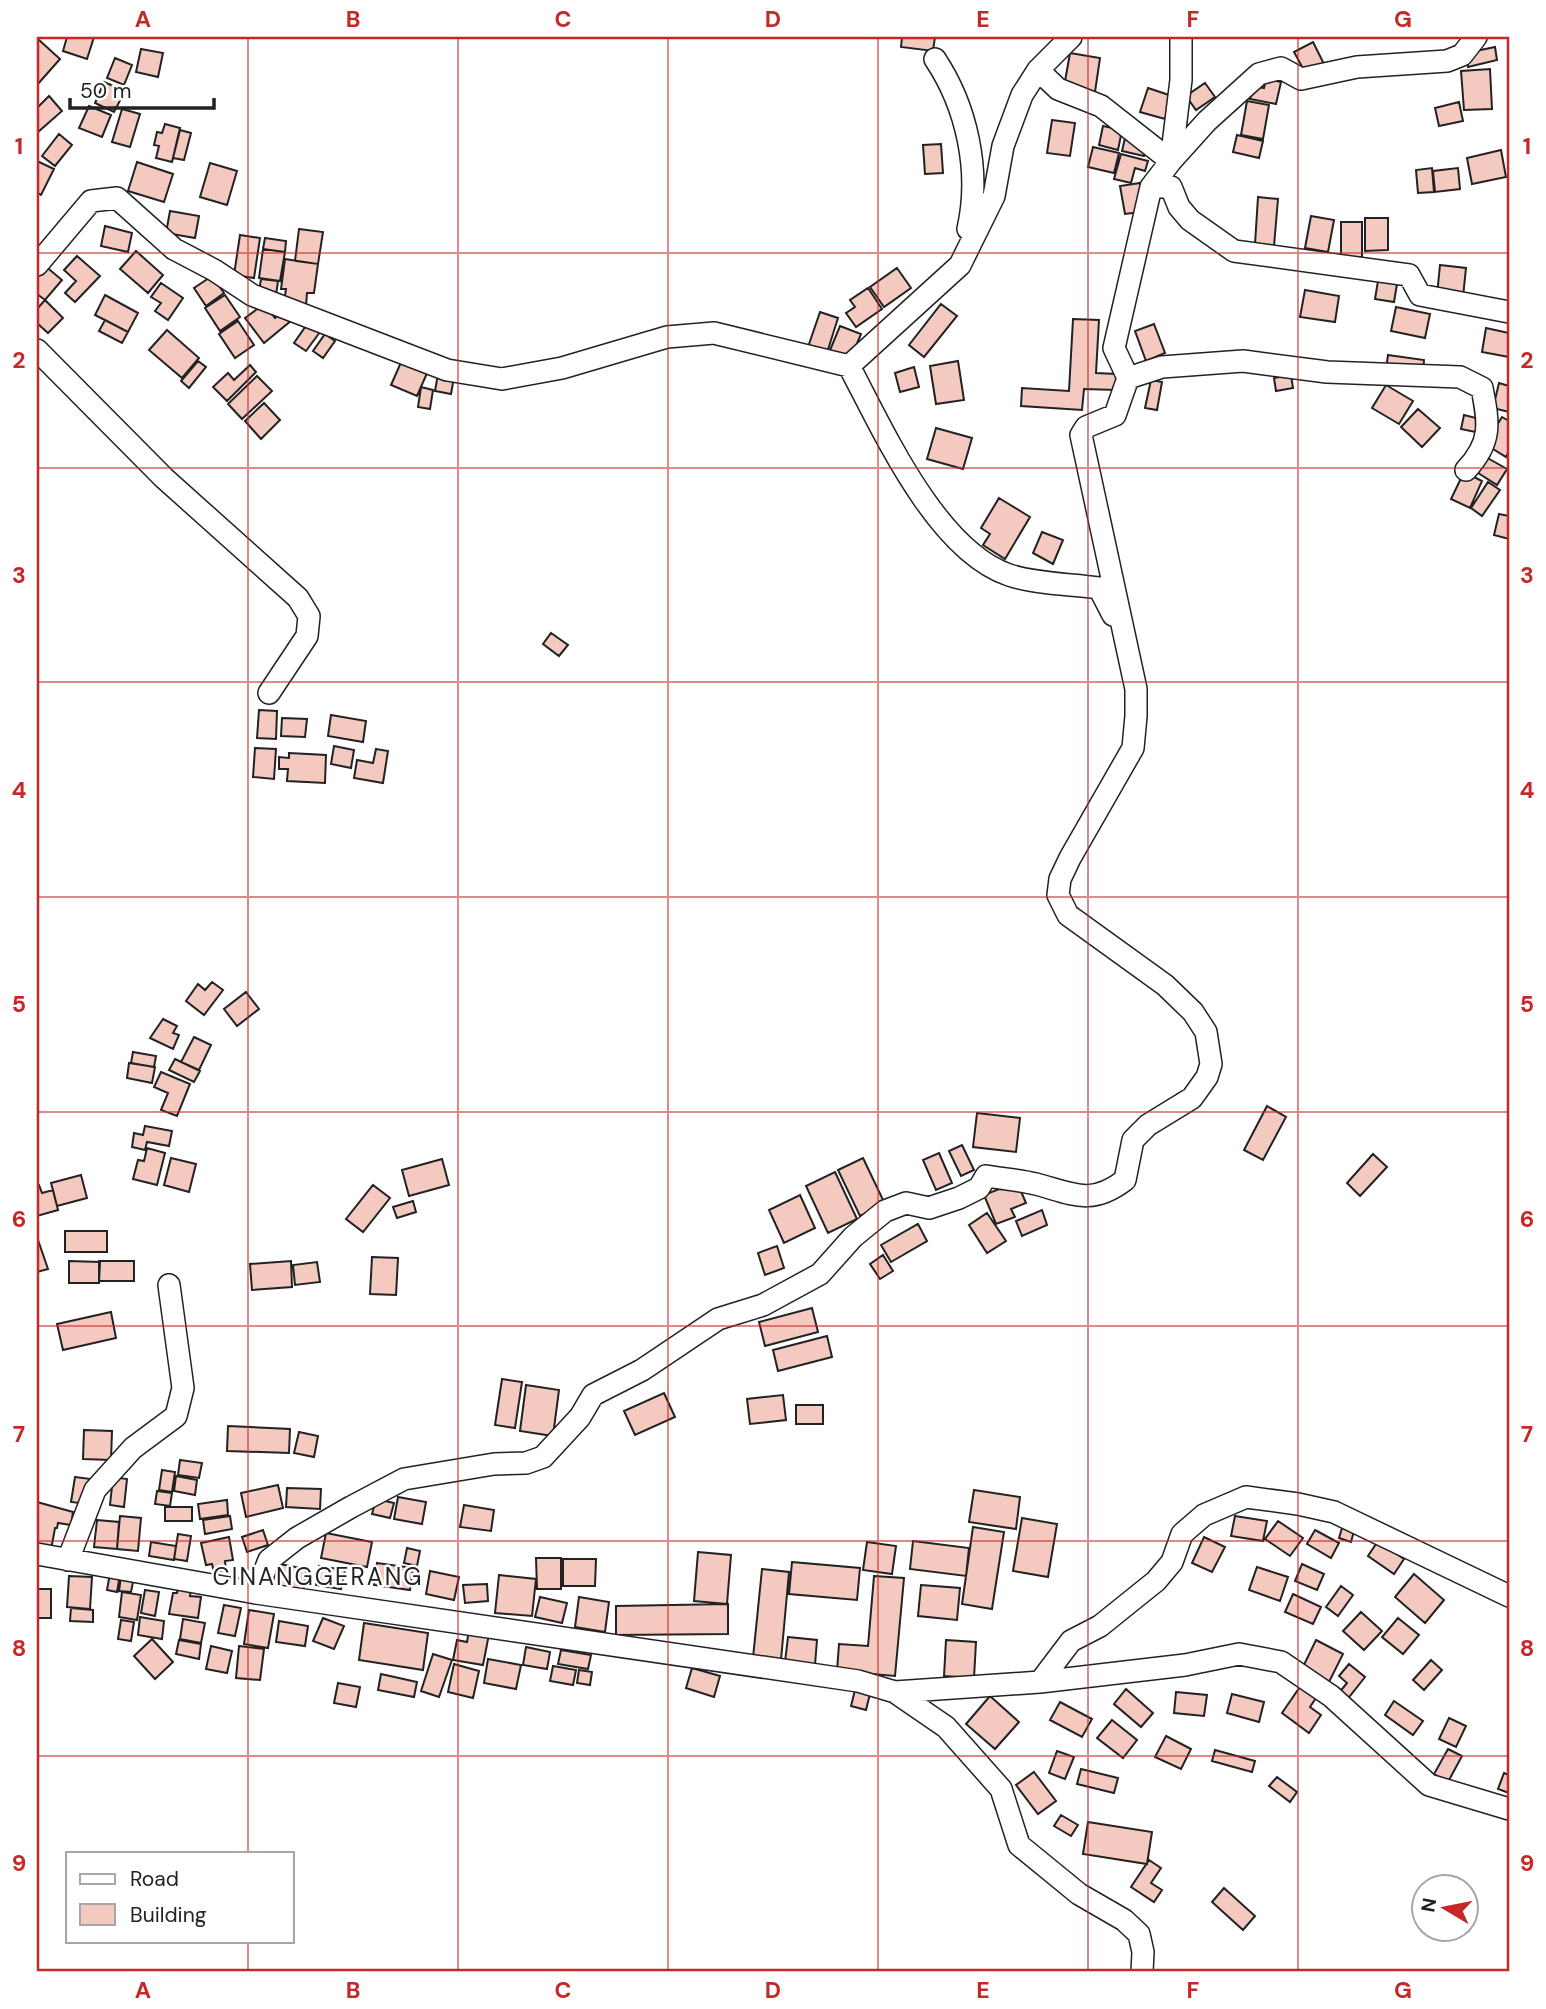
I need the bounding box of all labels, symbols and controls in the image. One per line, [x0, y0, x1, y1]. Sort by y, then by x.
text: A [135, 4, 151, 34]
text: B [346, 4, 360, 34]
text: C [555, 4, 571, 34]
text: D [765, 4, 781, 34]
text: E [976, 4, 990, 34]
text: F [1187, 4, 1200, 34]
text: G [1394, 4, 1412, 34]
scale bar [70, 66, 214, 110]
text: 50 m [80, 77, 131, 105]
text: 1 [15, 131, 23, 161]
text: 1 [1523, 131, 1531, 161]
text: 2 [12, 345, 26, 375]
text: 2 [1520, 345, 1534, 375]
text: 3 [12, 560, 26, 590]
text: 3 [1520, 560, 1534, 590]
text: 4 [12, 775, 27, 805]
text: 4 [1520, 775, 1535, 805]
text: 5 [12, 989, 26, 1019]
text: 5 [1520, 989, 1534, 1019]
text: 6 [12, 1204, 26, 1234]
text: 6 [1520, 1204, 1534, 1234]
text: 7 [13, 1419, 25, 1449]
text: 7 [1521, 1419, 1533, 1449]
district label: CINANGGERANG [213, 1561, 423, 1592]
text: 8 [12, 1633, 26, 1663]
text: 8 [1520, 1633, 1534, 1663]
text: 9 [12, 1848, 26, 1878]
text: 9 [1520, 1848, 1534, 1878]
legend [66, 1852, 294, 1942]
text: Road [130, 1865, 179, 1893]
north arrow [1410, 1872, 1480, 1942]
text: N [1415, 1896, 1442, 1914]
text: Building [130, 1901, 207, 1929]
text: A [135, 1975, 151, 2005]
text: B [346, 1975, 360, 2005]
text: C [555, 1975, 571, 2005]
text: D [765, 1975, 781, 2005]
text: E [976, 1975, 990, 2005]
text: F [1187, 1975, 1200, 2005]
text: G [1394, 1975, 1412, 2005]

